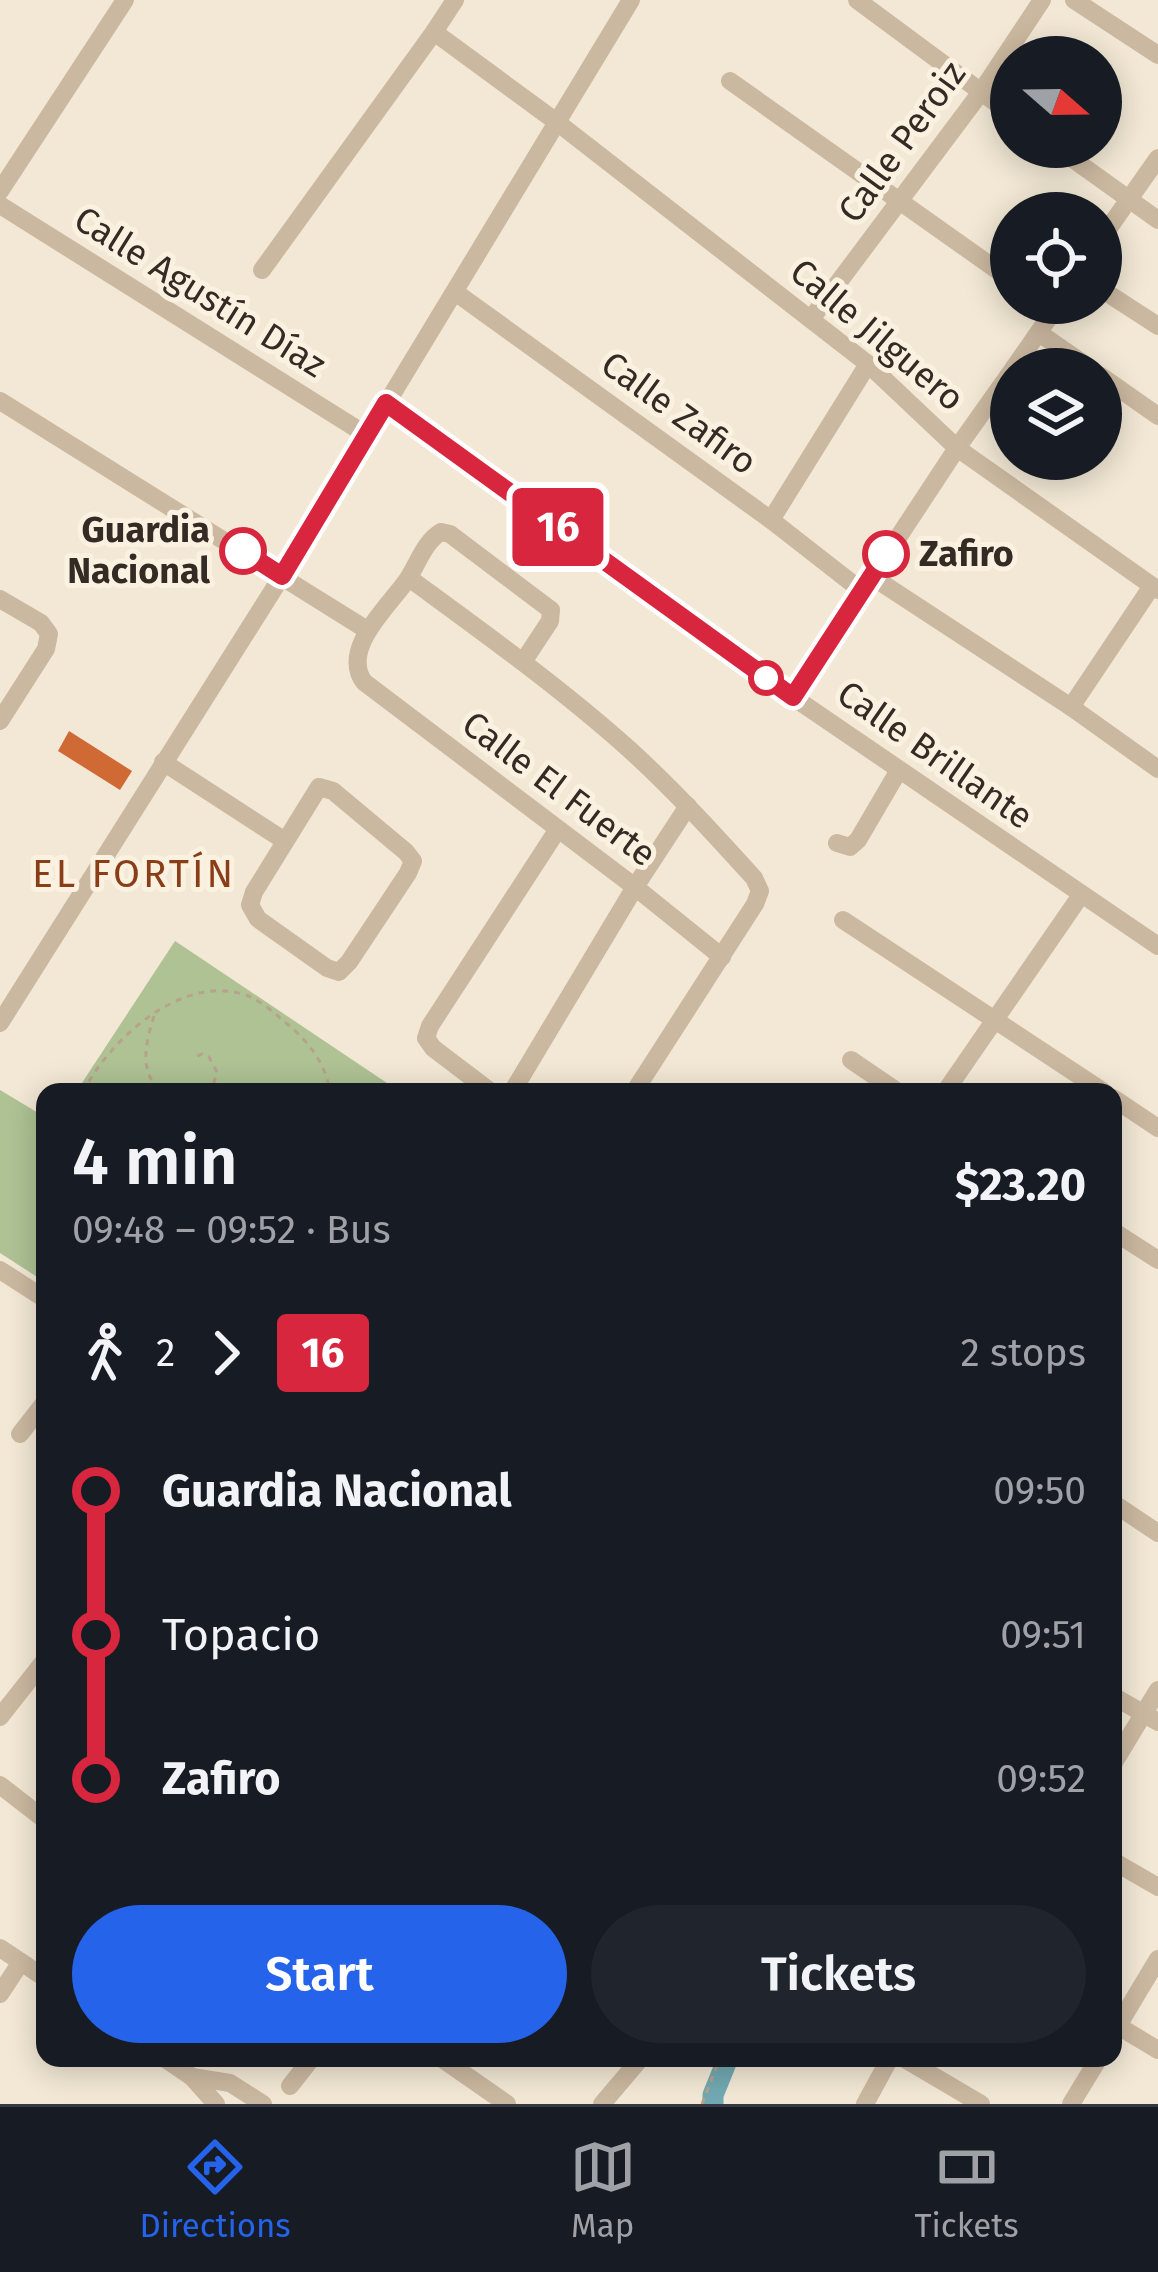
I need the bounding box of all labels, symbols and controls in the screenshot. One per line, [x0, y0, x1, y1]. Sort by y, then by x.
north arrow [990, 36, 1122, 168]
map controls [990, 36, 1122, 480]
street label: Calle Peroiz [829, 53, 975, 231]
button: locate [990, 192, 1122, 324]
street label: Calle Agustín Díaz [66, 197, 334, 387]
street label: Calle Jilguero [781, 250, 973, 420]
street label: Calle Zafiro [593, 342, 765, 484]
button: layers [990, 348, 1122, 480]
line badge: 16 [504, 488, 612, 566]
text: 16 [536, 502, 580, 552]
place label: Guardia Nacional [67, 508, 210, 593]
marker: Guardia Nacional [221, 529, 265, 573]
marker: Zafiro [864, 532, 908, 576]
place label: Zafiro [919, 532, 1014, 576]
unlabelled marker [750, 662, 782, 694]
street label: Calle Brillante [829, 671, 1041, 839]
street label: Calle El Fuerte [453, 702, 665, 876]
district label: EL FORTÍN [32, 851, 236, 897]
text: 4 min [72, 1122, 238, 1201]
text: $23.20 [955, 1158, 1086, 1212]
text: 09:48 – 09:52 · Bus [72, 1207, 391, 1253]
icon: walk [72, 1320, 138, 1386]
icon: forward [193, 1320, 259, 1386]
text: 16 [301, 1328, 345, 1378]
text: 2 [156, 1330, 175, 1376]
text: 2 stops [960, 1330, 1086, 1376]
text: Guardia Nacional [162, 1464, 512, 1518]
text: 09:50 [993, 1468, 1086, 1514]
text: Topacio [162, 1608, 320, 1662]
text: 09:51 [1000, 1612, 1086, 1658]
text: Zafiro [162, 1752, 281, 1806]
text: 09:52 [996, 1756, 1086, 1802]
button: Start [72, 1905, 567, 2043]
button: Tickets [591, 1905, 1086, 2043]
tab: Directions [139, 2134, 291, 2246]
tab: Map [570, 2134, 636, 2246]
tab: Tickets [915, 2134, 1019, 2246]

